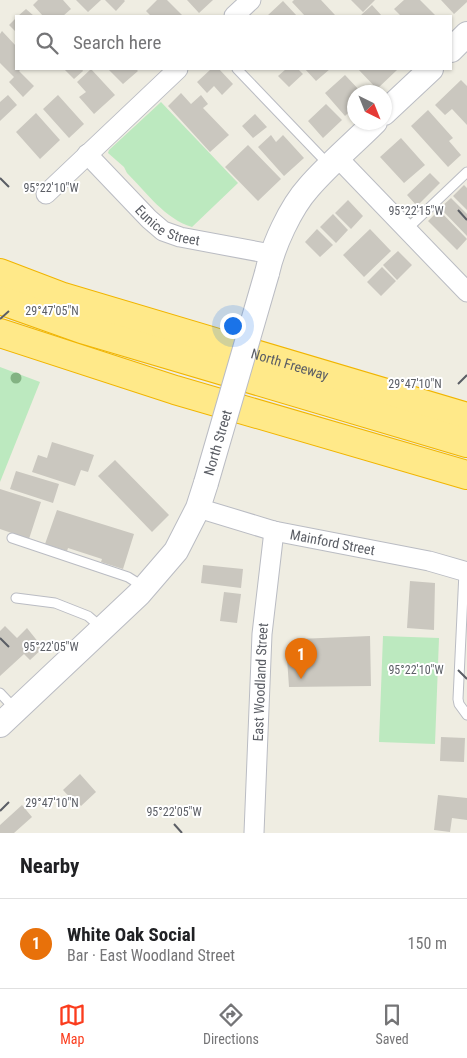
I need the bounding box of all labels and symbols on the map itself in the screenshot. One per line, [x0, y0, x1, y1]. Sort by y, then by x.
north arrow [347, 85, 392, 130]
text: 95°22'10"W [23, 181, 79, 195]
street label: Eunice Street [132, 202, 201, 249]
text: 95°22'15"W [388, 204, 444, 218]
text: 29°47'05"N [25, 304, 79, 318]
your location [220, 313, 246, 339]
street label: North Freeway [249, 345, 330, 383]
text: 29°47'10"N [388, 377, 442, 391]
street label: North Street [201, 408, 235, 477]
street label: Mainford Street [289, 526, 376, 558]
street label: East Woodland Street [250, 622, 271, 742]
pin: 1 [285, 638, 317, 679]
text: 95°22'05"W [23, 640, 79, 654]
text: 95°22'10"W [388, 663, 444, 677]
text: 29°47'10"N [25, 796, 79, 810]
text: 95°22'05"W [146, 805, 202, 819]

